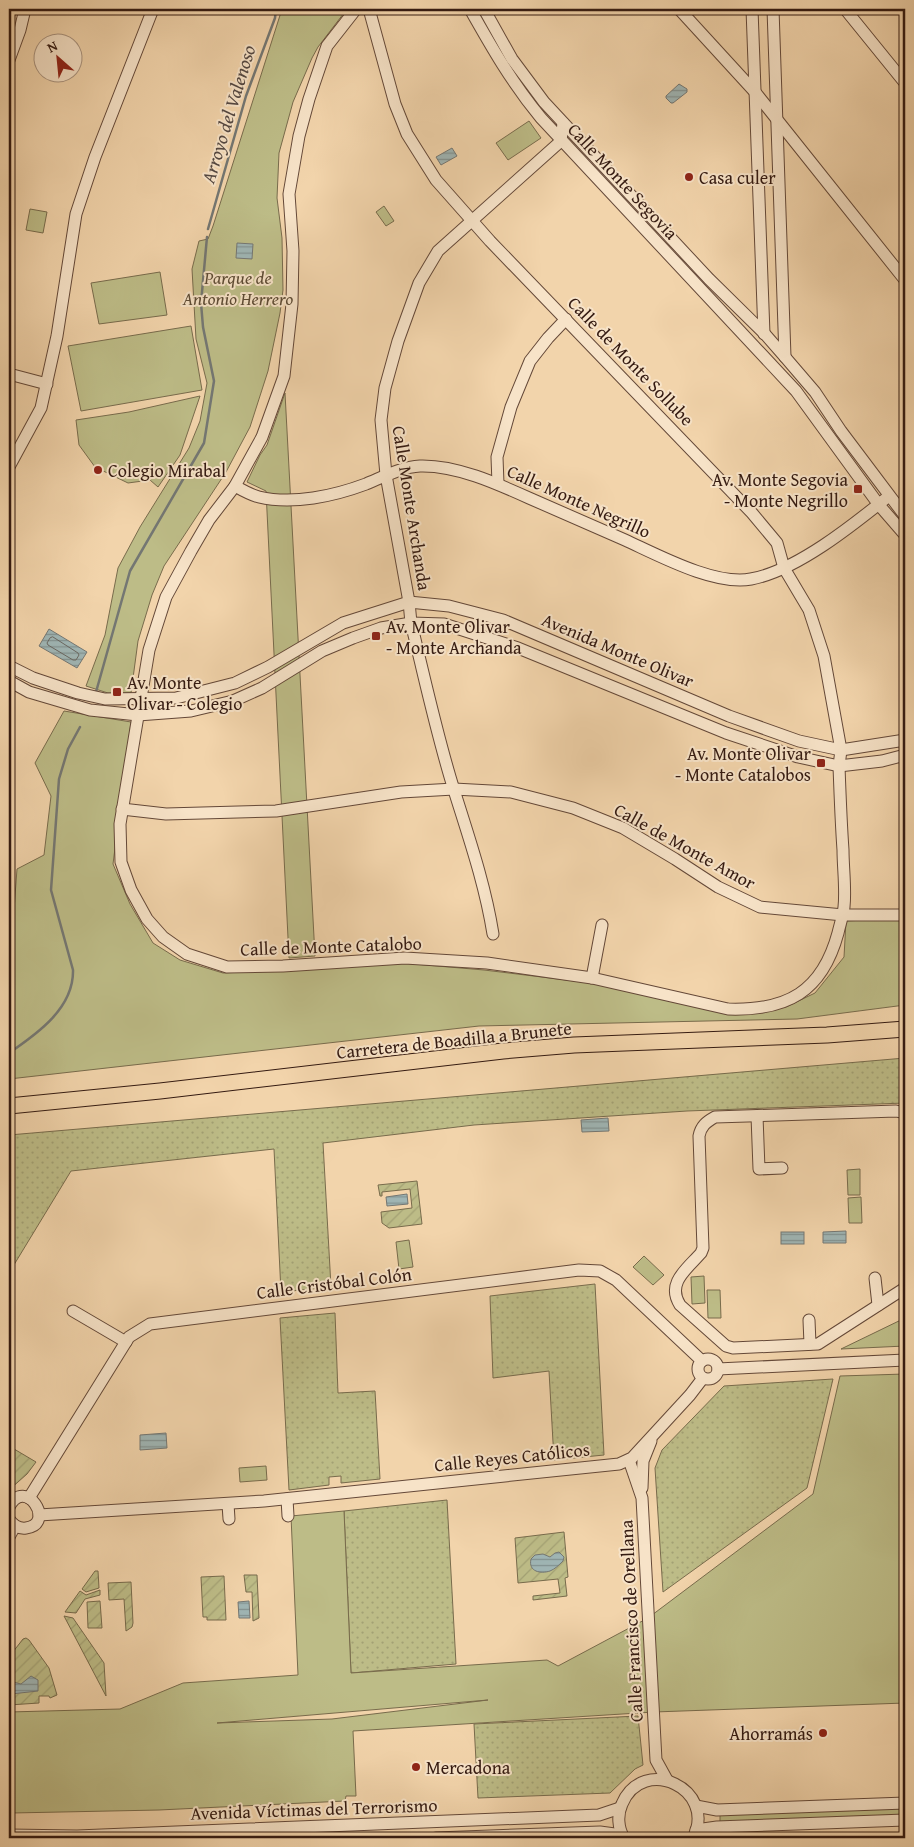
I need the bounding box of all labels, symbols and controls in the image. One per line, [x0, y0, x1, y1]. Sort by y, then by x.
north arrow [32, 32, 82, 82]
text: N [43, 35, 61, 57]
water label: Arroyo del Valenoso [193, 42, 262, 187]
street label: Calle Monte Segovia [562, 117, 685, 246]
place label: Casa culer [699, 164, 776, 191]
marker: Casa culer [683, 171, 695, 183]
park label: Parque de Antonio Herrero [182, 264, 294, 312]
street label: Calle de Monte Sollube [562, 290, 700, 432]
street label: Calle Monte Archanda [386, 424, 438, 593]
place label: Colegio Mirabal [108, 457, 226, 484]
street label: Calle Monte Negrillo [503, 457, 655, 545]
marker: Colegio Mirabal [92, 464, 104, 476]
place label: Av. Monte Segovia - Monte Negrillo [712, 466, 848, 514]
marker: Av. Monte Segovia - Monte Negrillo [852, 483, 864, 495]
street label: Avenida Monte Olivar [538, 606, 699, 694]
place label: Av. Monte Olivar - Monte Archanda [386, 613, 522, 661]
marker: Av. Monte Olivar - Monte Archanda [370, 630, 382, 642]
place label: Av. Monte Olivar - Colegio [127, 669, 242, 717]
marker: Av. Monte Olivar - Colegio [111, 686, 123, 698]
place label: Av. Monte Olivar - Monte Catalobos [675, 740, 812, 788]
marker: Av. Monte Olivar - Monte Catalobos [815, 757, 827, 769]
street label: Calle de Monte Amor [609, 796, 761, 896]
street label: Calle de Monte Catalobo [240, 929, 422, 963]
street label: Carretera de Boadilla a Brunete [335, 1014, 573, 1066]
street label: Calle Cristóbal Colón [255, 1260, 413, 1306]
street label: Calle Reyes Católicos [433, 1435, 591, 1479]
street label: Calle Francisco de Orellana [612, 1519, 650, 1723]
place label: Ahorramás [729, 1720, 813, 1747]
marker: Ahorramás [817, 1727, 829, 1739]
place label: Mercadona [426, 1754, 511, 1781]
marker: Mercadona [410, 1761, 422, 1773]
street label: Avenida Víctimas del Terrorismo [190, 1791, 438, 1827]

